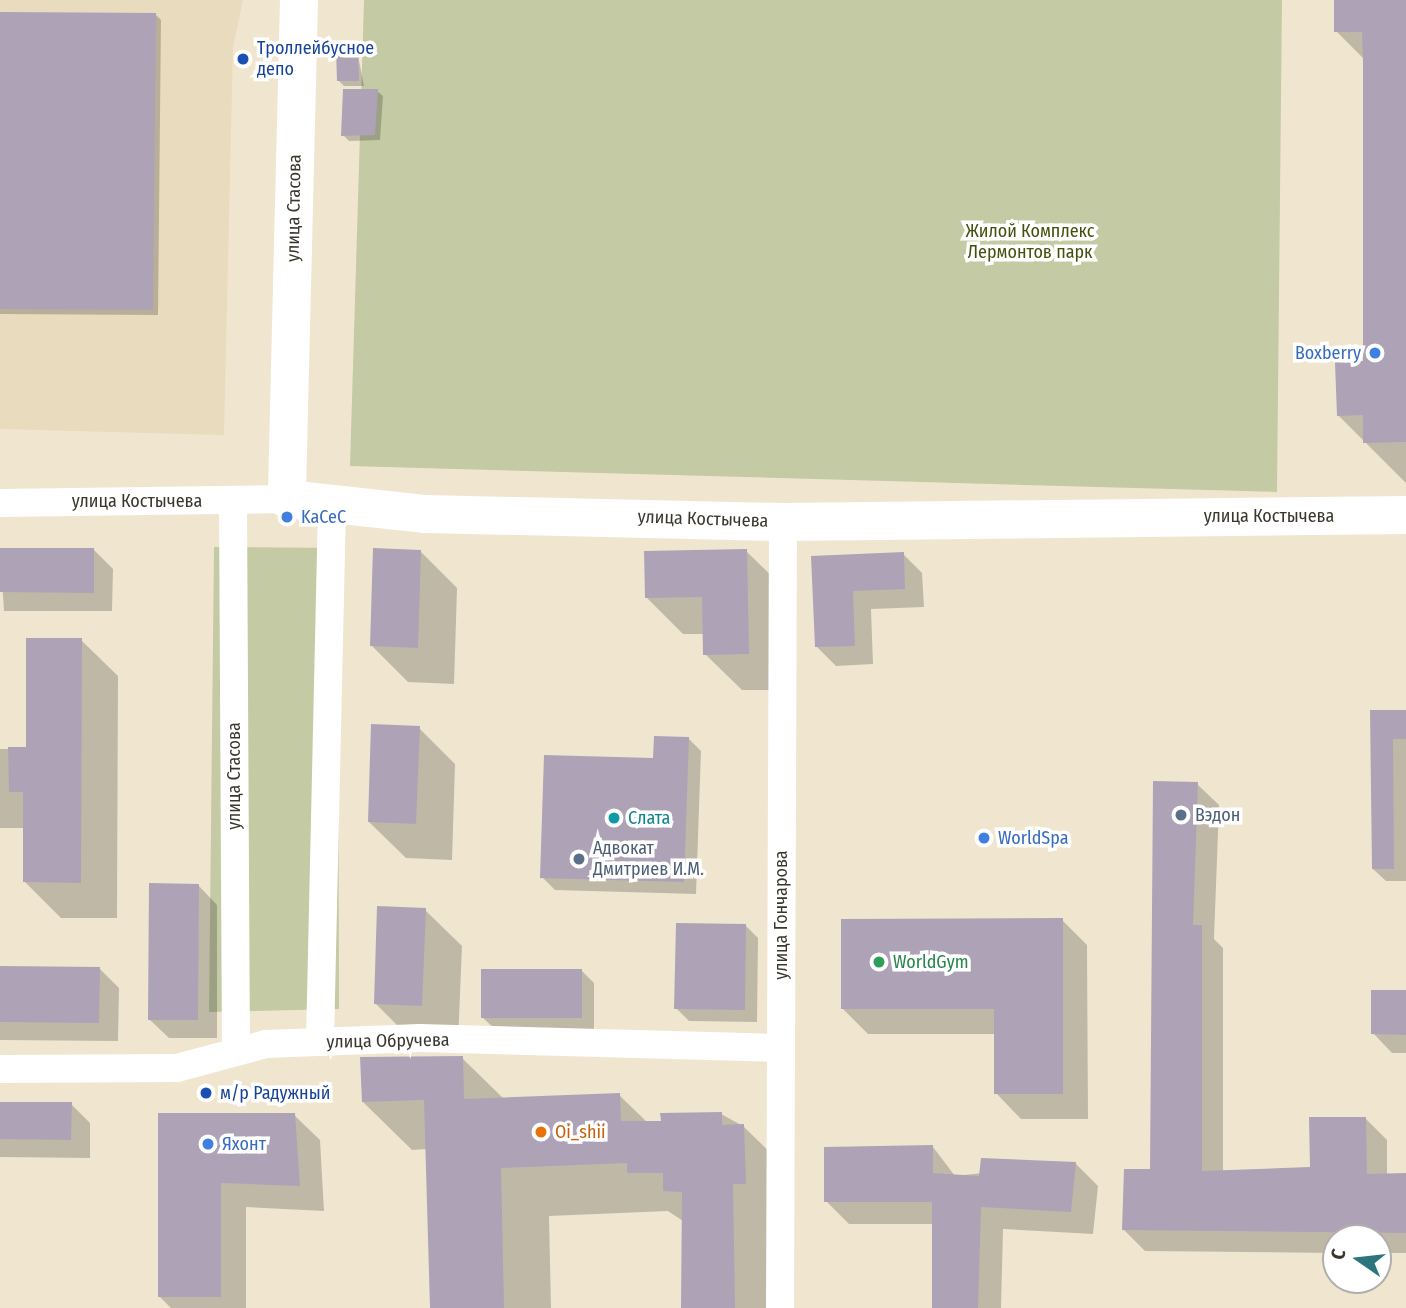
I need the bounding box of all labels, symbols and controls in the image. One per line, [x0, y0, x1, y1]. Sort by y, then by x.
place label: Троллейбусное депо [257, 38, 374, 80]
marker: Троллейбусное депо [235, 51, 251, 67]
street label: улица Стасова [282, 154, 306, 262]
park label: Жилой Комплекс Лермонтов парк [965, 221, 1095, 264]
place label: Boxberry [1295, 342, 1361, 364]
marker: Boxberry [1367, 345, 1383, 361]
street label: улица Костычева [72, 490, 202, 512]
street label: улица Костычева [1204, 505, 1334, 527]
place label: KaCeC [301, 506, 346, 528]
street label: улица Костычева [637, 506, 769, 532]
marker: KaCeC [279, 509, 295, 525]
street label: улица Стасова [223, 722, 245, 830]
place label: Вэдон [1195, 804, 1240, 826]
place label: Слата [628, 807, 670, 829]
marker: Вэдон [1173, 807, 1189, 823]
marker: Слата [606, 810, 622, 826]
place label: WorldSpa [998, 827, 1069, 849]
marker: WorldSpa [976, 830, 992, 846]
place label: Адвокат Дмитриев И.М. [593, 838, 704, 880]
street label: улица Гончарова [770, 850, 792, 980]
marker: Адвокат Дмитриев И.М. [571, 851, 587, 867]
place label: WorldGym [893, 951, 969, 973]
marker: WorldGym [871, 954, 887, 970]
street label: улица Обручева [326, 1029, 450, 1053]
place label: м/р Радужный [220, 1082, 330, 1104]
marker: м/р Радужный [198, 1085, 214, 1101]
place label: Oi_shii [555, 1121, 606, 1143]
marker: Oi_shii [533, 1124, 549, 1140]
place label: Яхонт [222, 1133, 266, 1155]
marker: Яхонт [200, 1136, 216, 1152]
north arrow [1322, 1224, 1392, 1294]
text: С [1326, 1247, 1350, 1262]

